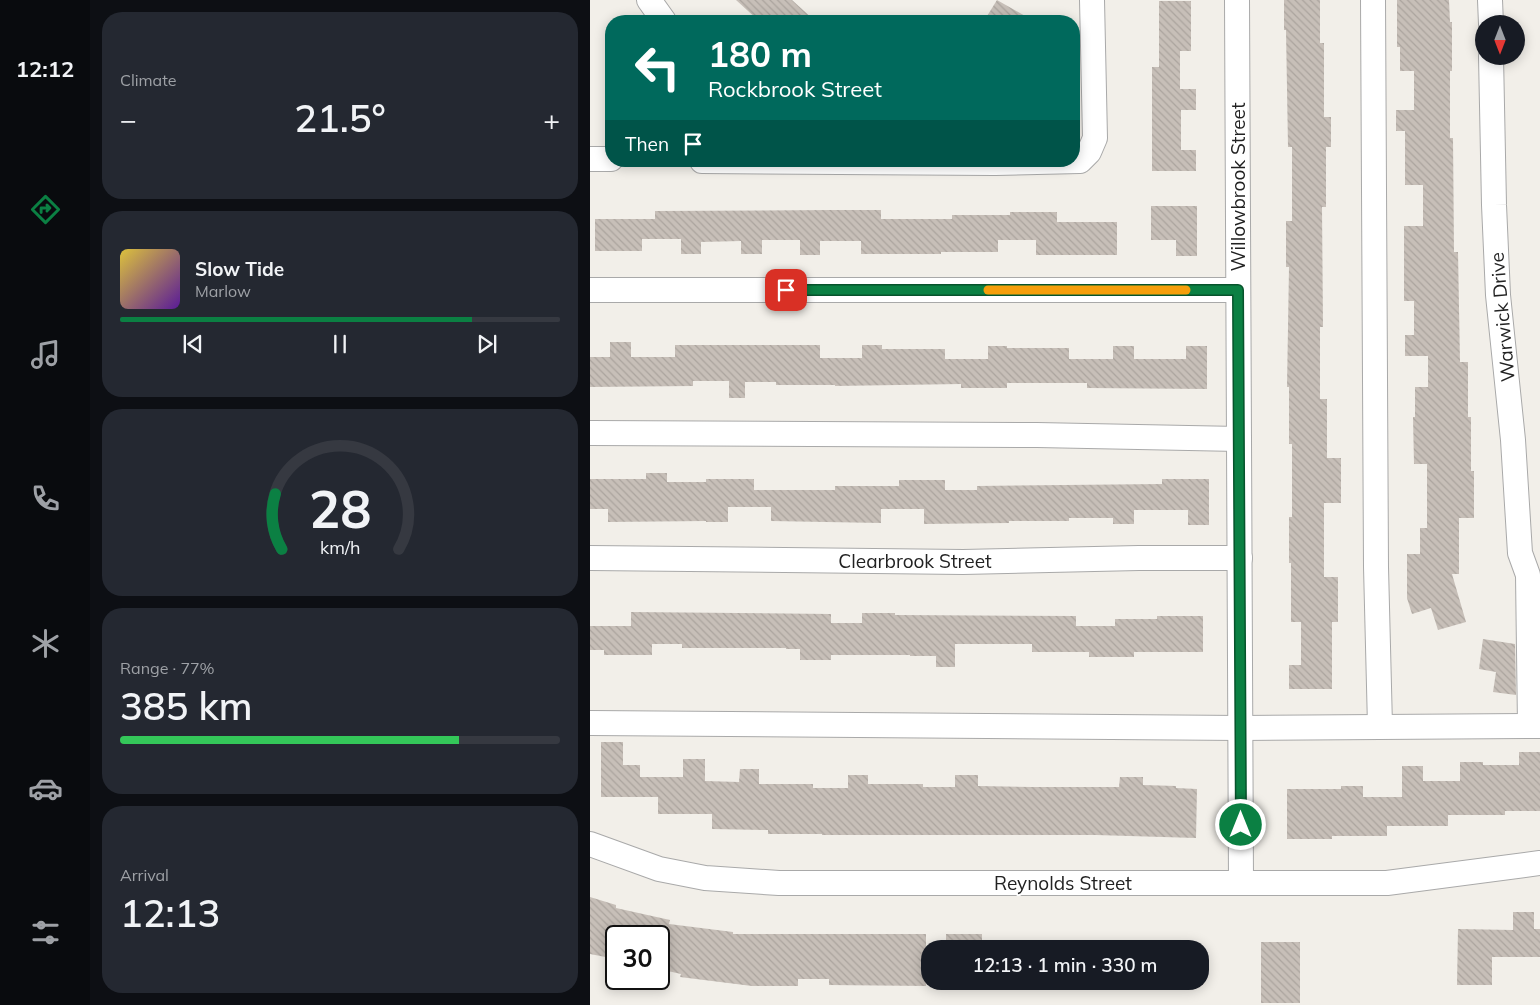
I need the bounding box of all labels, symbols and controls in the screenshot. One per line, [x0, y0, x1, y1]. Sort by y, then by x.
north arrow [1475, 15, 1525, 65]
map controls [1475, 15, 1525, 65]
text: 180 m [708, 32, 812, 76]
icon: left [625, 35, 690, 100]
text: 12:12 [16, 55, 74, 83]
text: Climate [120, 70, 176, 90]
text: Rockbrook Street [708, 75, 882, 103]
text: 21.5° [294, 94, 386, 142]
text: − [120, 102, 137, 137]
text: + [543, 102, 560, 137]
street label: Willowbrook Street [1226, 102, 1250, 272]
icon: arrive [679, 130, 707, 158]
text: Then [625, 132, 669, 156]
icon: directions [28, 192, 63, 227]
street label: Warwick Drive [1484, 251, 1520, 383]
text: Slow Tide [195, 257, 284, 281]
pin [765, 269, 807, 311]
icon: arrive [772, 276, 800, 304]
text: Marlow [195, 281, 251, 301]
icon: previous [179, 330, 207, 358]
icon: pause [326, 330, 354, 358]
icon: next [473, 330, 501, 358]
icon: music [28, 337, 63, 372]
text: 28 [309, 476, 371, 541]
icon: phone [28, 481, 63, 516]
text: km/h [320, 536, 360, 558]
street label: Clearbrook Street [838, 549, 992, 573]
icon: climate [28, 626, 63, 661]
text: Range · 77% [120, 658, 215, 678]
text: 385 km [120, 682, 253, 730]
icon: car [28, 771, 63, 806]
position arrow [1214, 798, 1266, 850]
text: Arrival [120, 865, 169, 885]
street label: Reynolds Street [994, 871, 1132, 895]
text: 12:13 [120, 889, 220, 937]
icon: filters [28, 915, 63, 950]
speed limit sign: 30 [605, 925, 670, 990]
text: 12:13 · 1 min · 330 m [972, 953, 1158, 977]

